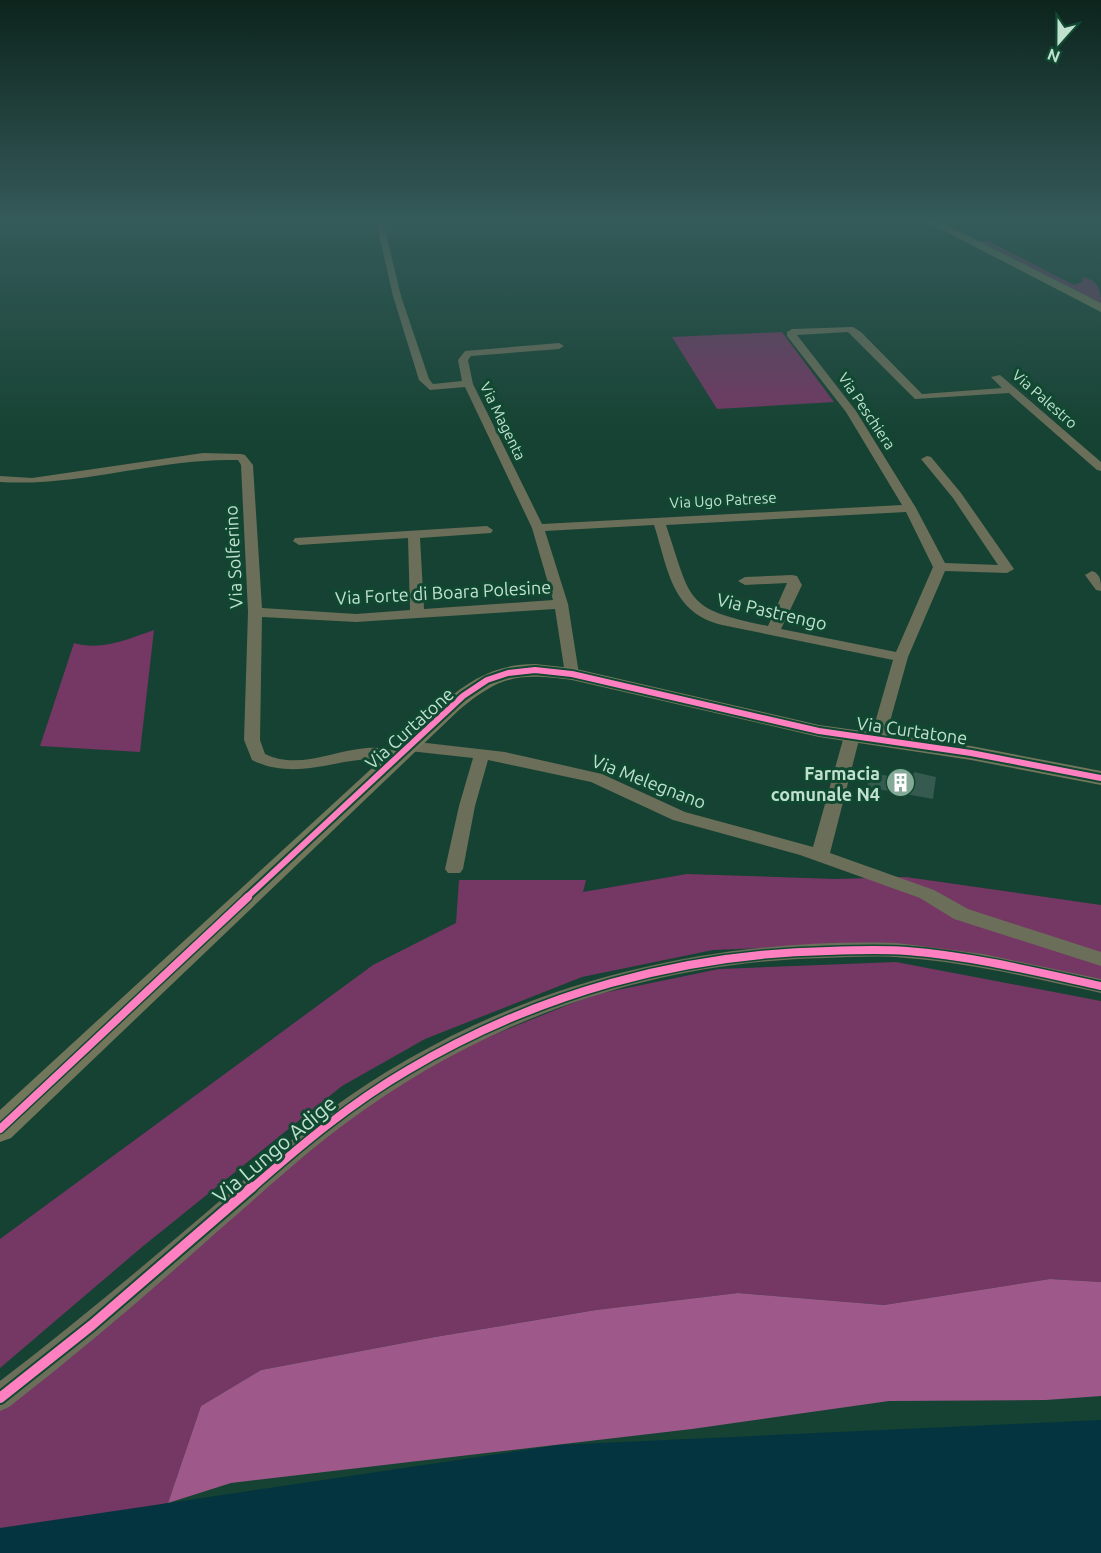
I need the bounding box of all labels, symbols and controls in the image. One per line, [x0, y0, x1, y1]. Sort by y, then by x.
north arrow [1029, 12, 1089, 72]
text: N [1045, 45, 1062, 67]
street label: Via Palestro [1009, 366, 1081, 432]
street label: Via Peschiera [835, 369, 899, 453]
street label: Via Magenta [477, 379, 529, 463]
street label: Via Ugo Patrese [669, 489, 777, 511]
street label: Via Solferino [220, 505, 246, 609]
street label: Via Forte di Boara Polesine [335, 576, 551, 608]
street label: Via Pastrengo [715, 589, 829, 633]
street label: Via Curtatone [361, 683, 457, 773]
street label: Via Curtatone [855, 712, 969, 748]
street label: Via Melegnano [589, 750, 709, 812]
place label: Farmacia comunale N4 [771, 763, 880, 804]
building icon: Farmacia comunale N4 [885, 767, 917, 799]
street label: Via Lungo Adige [208, 1091, 340, 1207]

